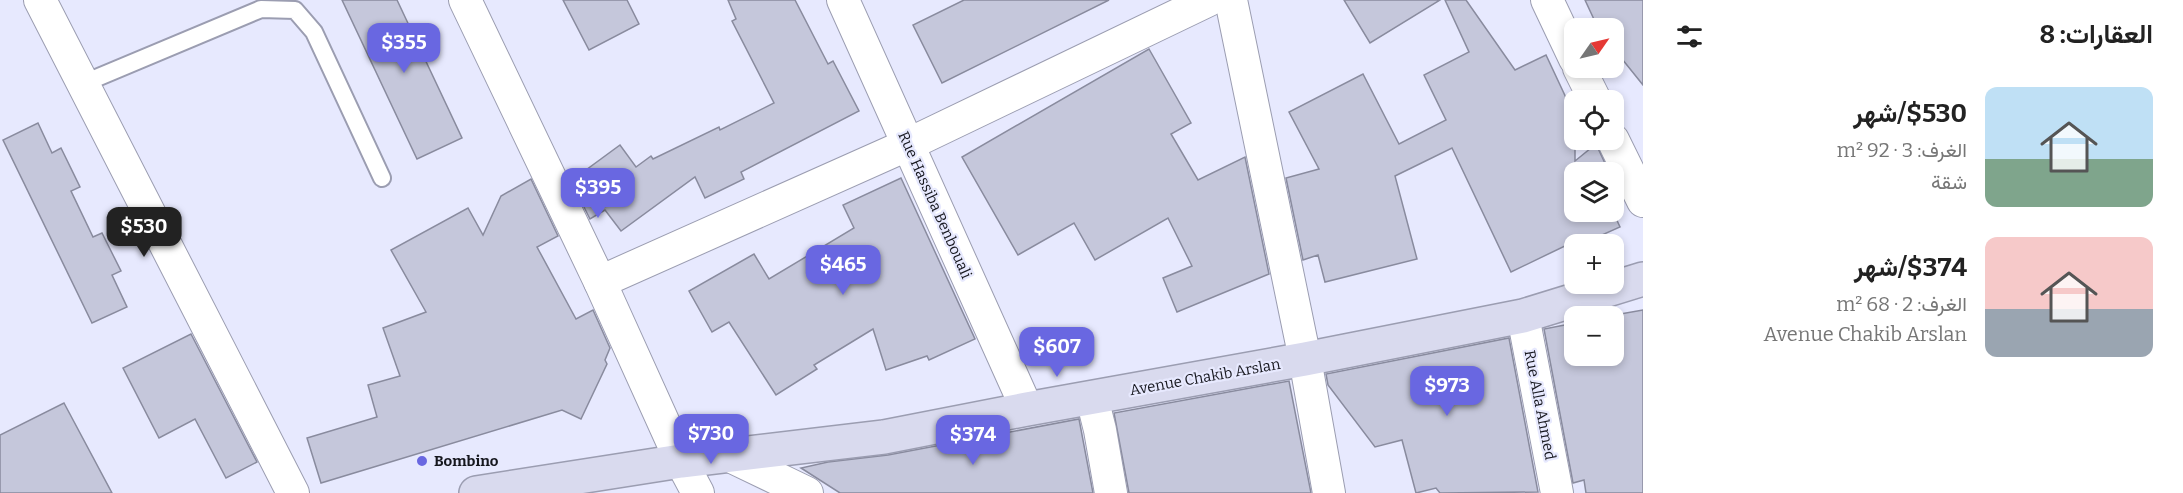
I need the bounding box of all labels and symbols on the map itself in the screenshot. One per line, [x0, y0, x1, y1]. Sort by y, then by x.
north arrow [1564, 18, 1624, 78]
pin: $355 [368, 23, 440, 74]
street label: Rue Hassiba Benbouali [894, 128, 976, 282]
pin: $395 [562, 168, 634, 219]
pin: $530 [108, 207, 180, 258]
pin: $465 [807, 245, 879, 296]
pin: $607 [1021, 327, 1093, 378]
street label: Rue Alla Ahmed [1521, 349, 1559, 461]
street label: Avenue Chakib Arslan [1128, 355, 1282, 399]
pin: $973 [1411, 366, 1483, 417]
pin: $730 [675, 414, 747, 465]
pin: $374 [937, 415, 1009, 466]
place label: Bombino [434, 452, 499, 470]
marker: Bombino [415, 454, 429, 468]

